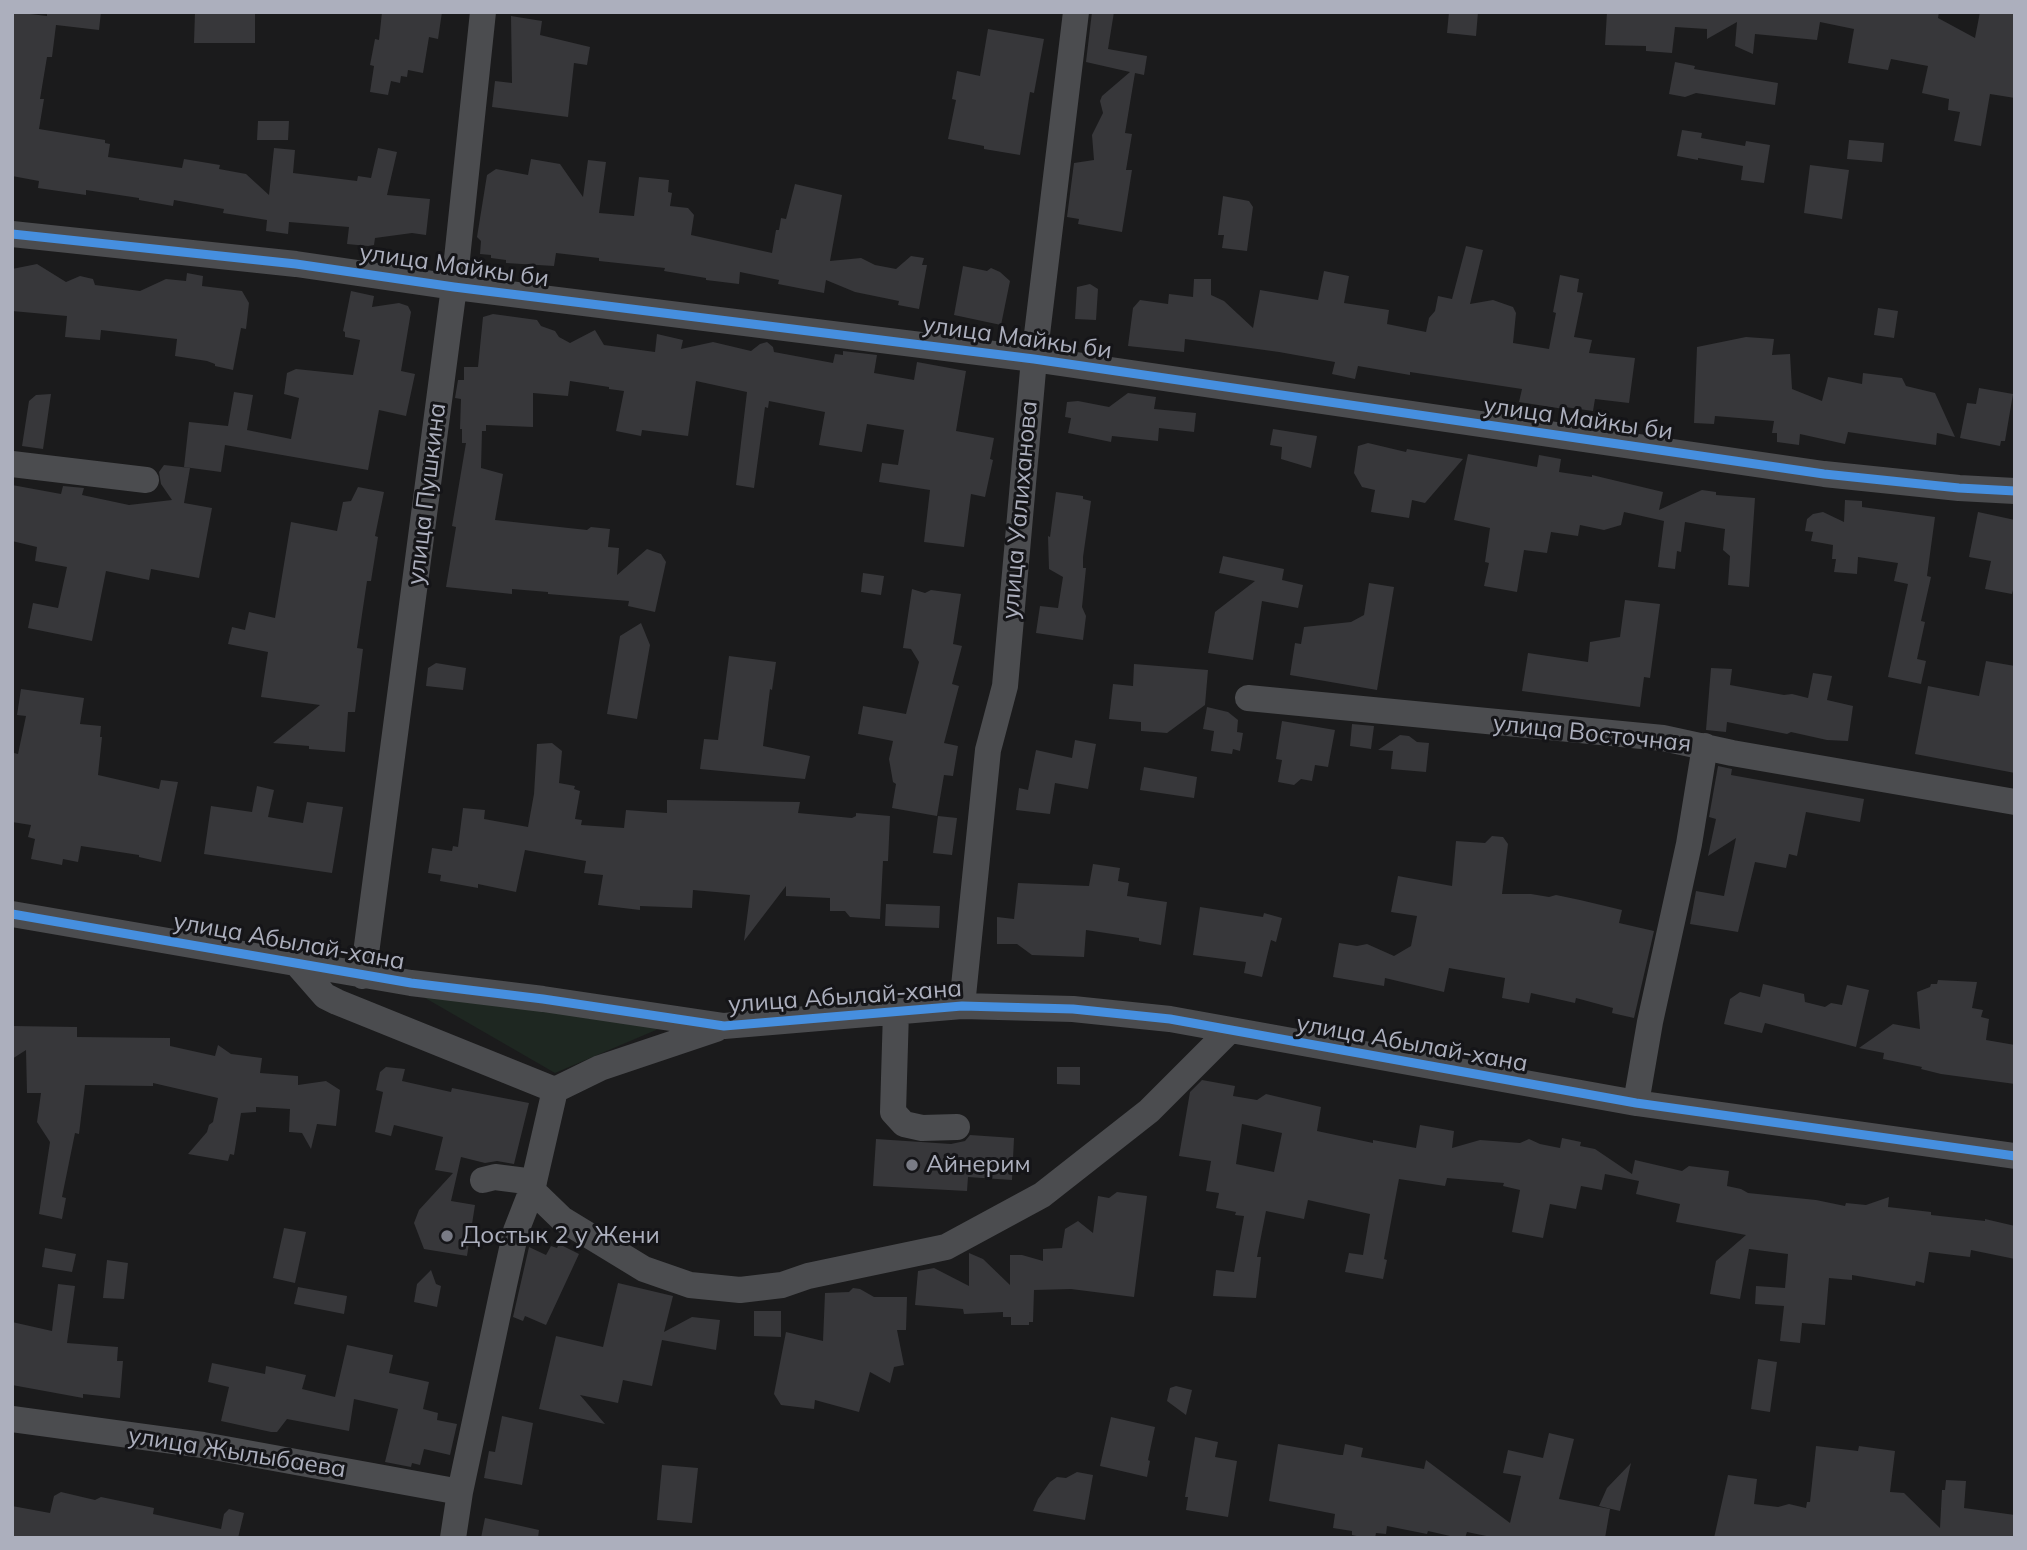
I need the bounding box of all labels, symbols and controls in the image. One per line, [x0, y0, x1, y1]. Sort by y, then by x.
street label: улица Майкы би [357, 238, 551, 294]
street label: улица Майкы би [920, 310, 1114, 366]
street label: улица Майкы би [1481, 391, 1675, 447]
street label: улица Уалиханова [996, 400, 1044, 620]
street label: улица Пушкина [402, 401, 452, 587]
street label: улица Восточная [1491, 709, 1693, 759]
street label: улица Абылай-хана [171, 907, 407, 977]
street label: улица Абылай-хана [727, 974, 963, 1020]
street label: улица Абылай-хана [1294, 1009, 1530, 1079]
place label: Айнерим [926, 1151, 1031, 1179]
marker: Айнерим [904, 1157, 920, 1173]
place label: Достык 2 у Жени [461, 1222, 660, 1250]
marker: Достык 2 у Жени [439, 1228, 455, 1244]
street label: улица Жылыбаева [126, 1422, 348, 1484]

